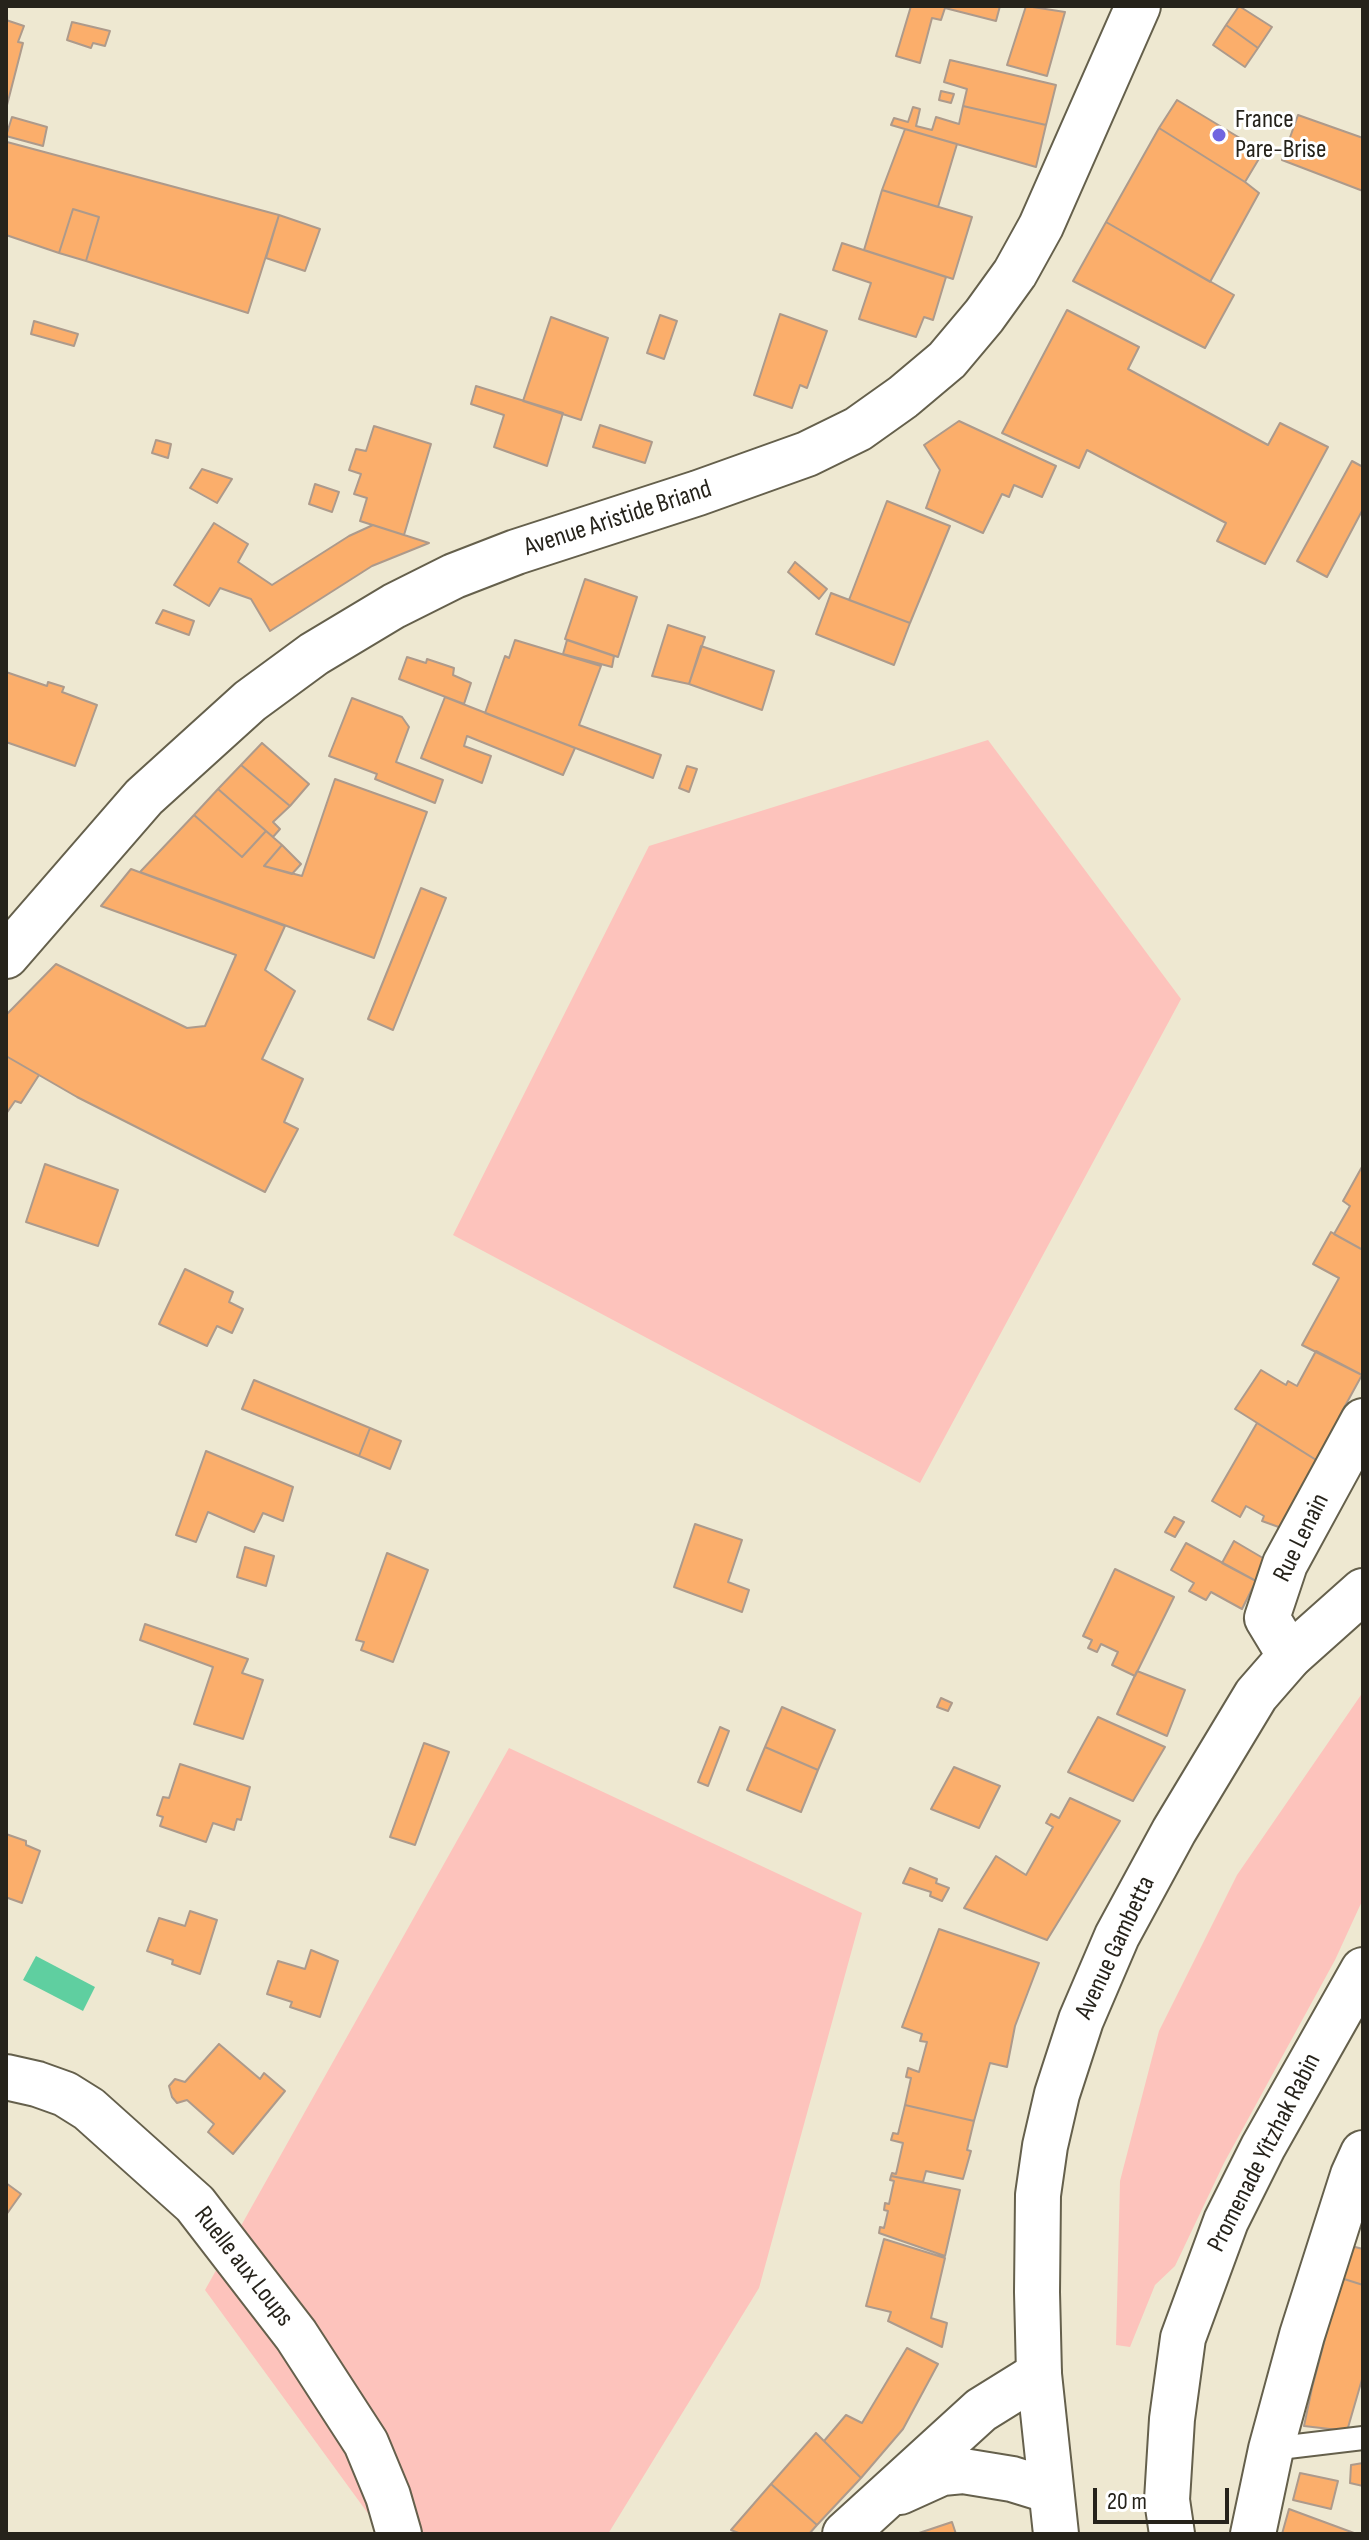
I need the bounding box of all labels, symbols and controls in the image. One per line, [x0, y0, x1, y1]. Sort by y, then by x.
place label: France Pare-Brise [1235, 104, 1326, 166]
marker: France Pare-Brise [1210, 126, 1228, 144]
street label: Avenue Aristide Briand [520, 474, 716, 564]
street label: Rue Lenain [1267, 1489, 1337, 1587]
street label: Avenue Gambetta [1069, 1872, 1163, 2024]
street label: Promenade Yitzhak Rabin [1202, 2049, 1328, 2257]
street label: Ruelle aux Loups [187, 2201, 299, 2333]
scale bar [1097, 2472, 1233, 2522]
text: 20 m [1107, 2487, 1147, 2516]

